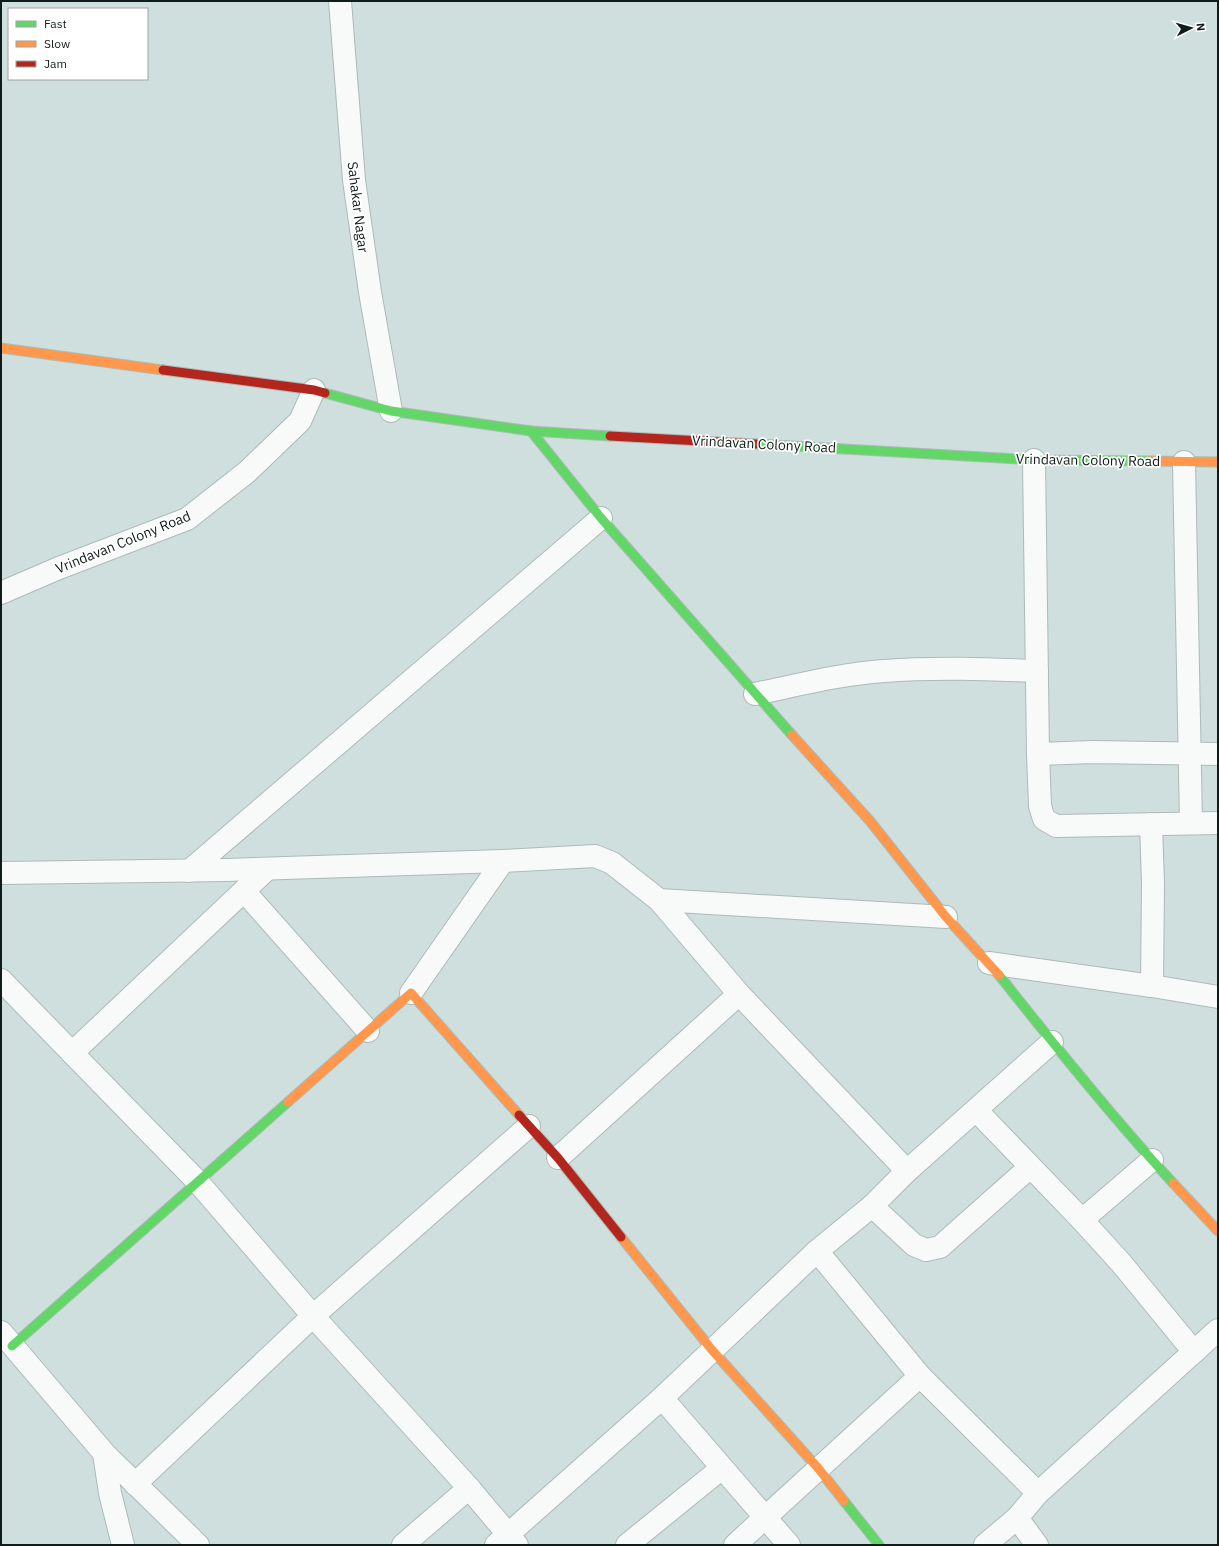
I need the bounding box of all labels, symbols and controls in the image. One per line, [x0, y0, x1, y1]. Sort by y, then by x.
legend [8, 8, 148, 80]
north arrow [1171, 8, 1211, 48]
text: Fast [44, 16, 67, 31]
text: N [1194, 22, 1208, 32]
text: Slow [44, 36, 70, 51]
text: Jam [44, 56, 67, 71]
street label: Sahakar Nagar [343, 160, 373, 254]
street label: Vrindavan Colony Road [691, 431, 837, 457]
street label: Vrindavan Colony Road [1016, 450, 1160, 470]
street label: Vrindavan Colony Road [53, 507, 193, 577]

